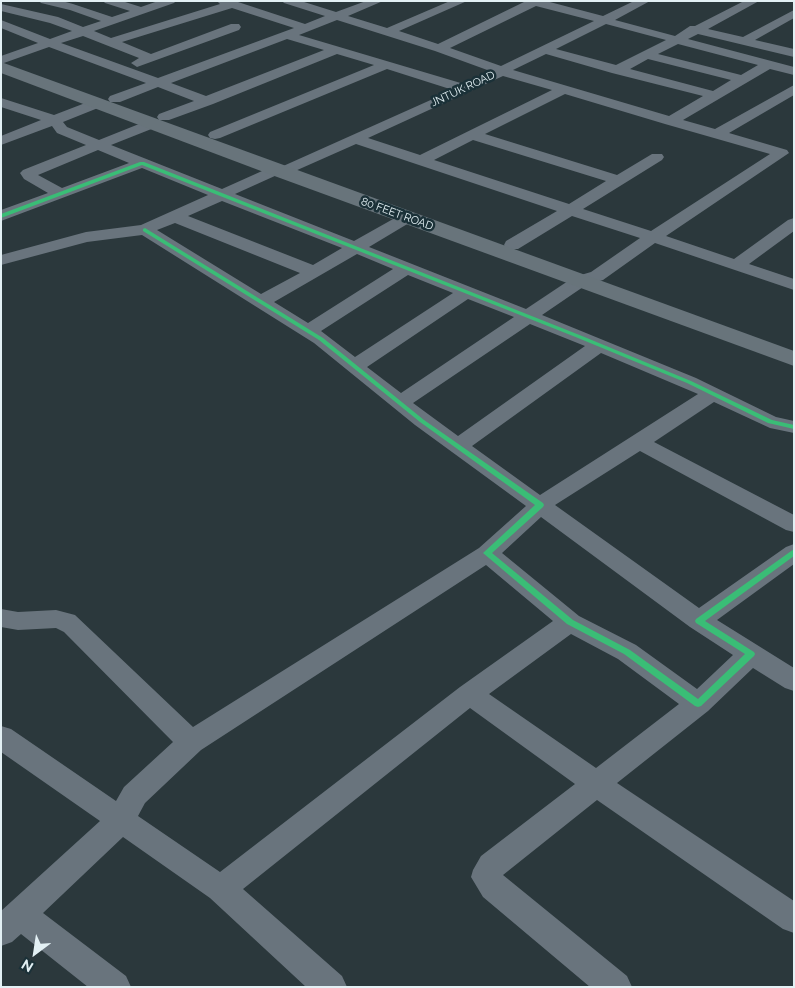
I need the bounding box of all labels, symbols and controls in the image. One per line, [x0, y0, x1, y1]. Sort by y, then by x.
street label: JNTUK ROAD [429, 68, 497, 110]
street label: 80 FEET ROAD [359, 195, 435, 233]
north arrow [10, 928, 60, 978]
text: N [19, 956, 36, 975]

